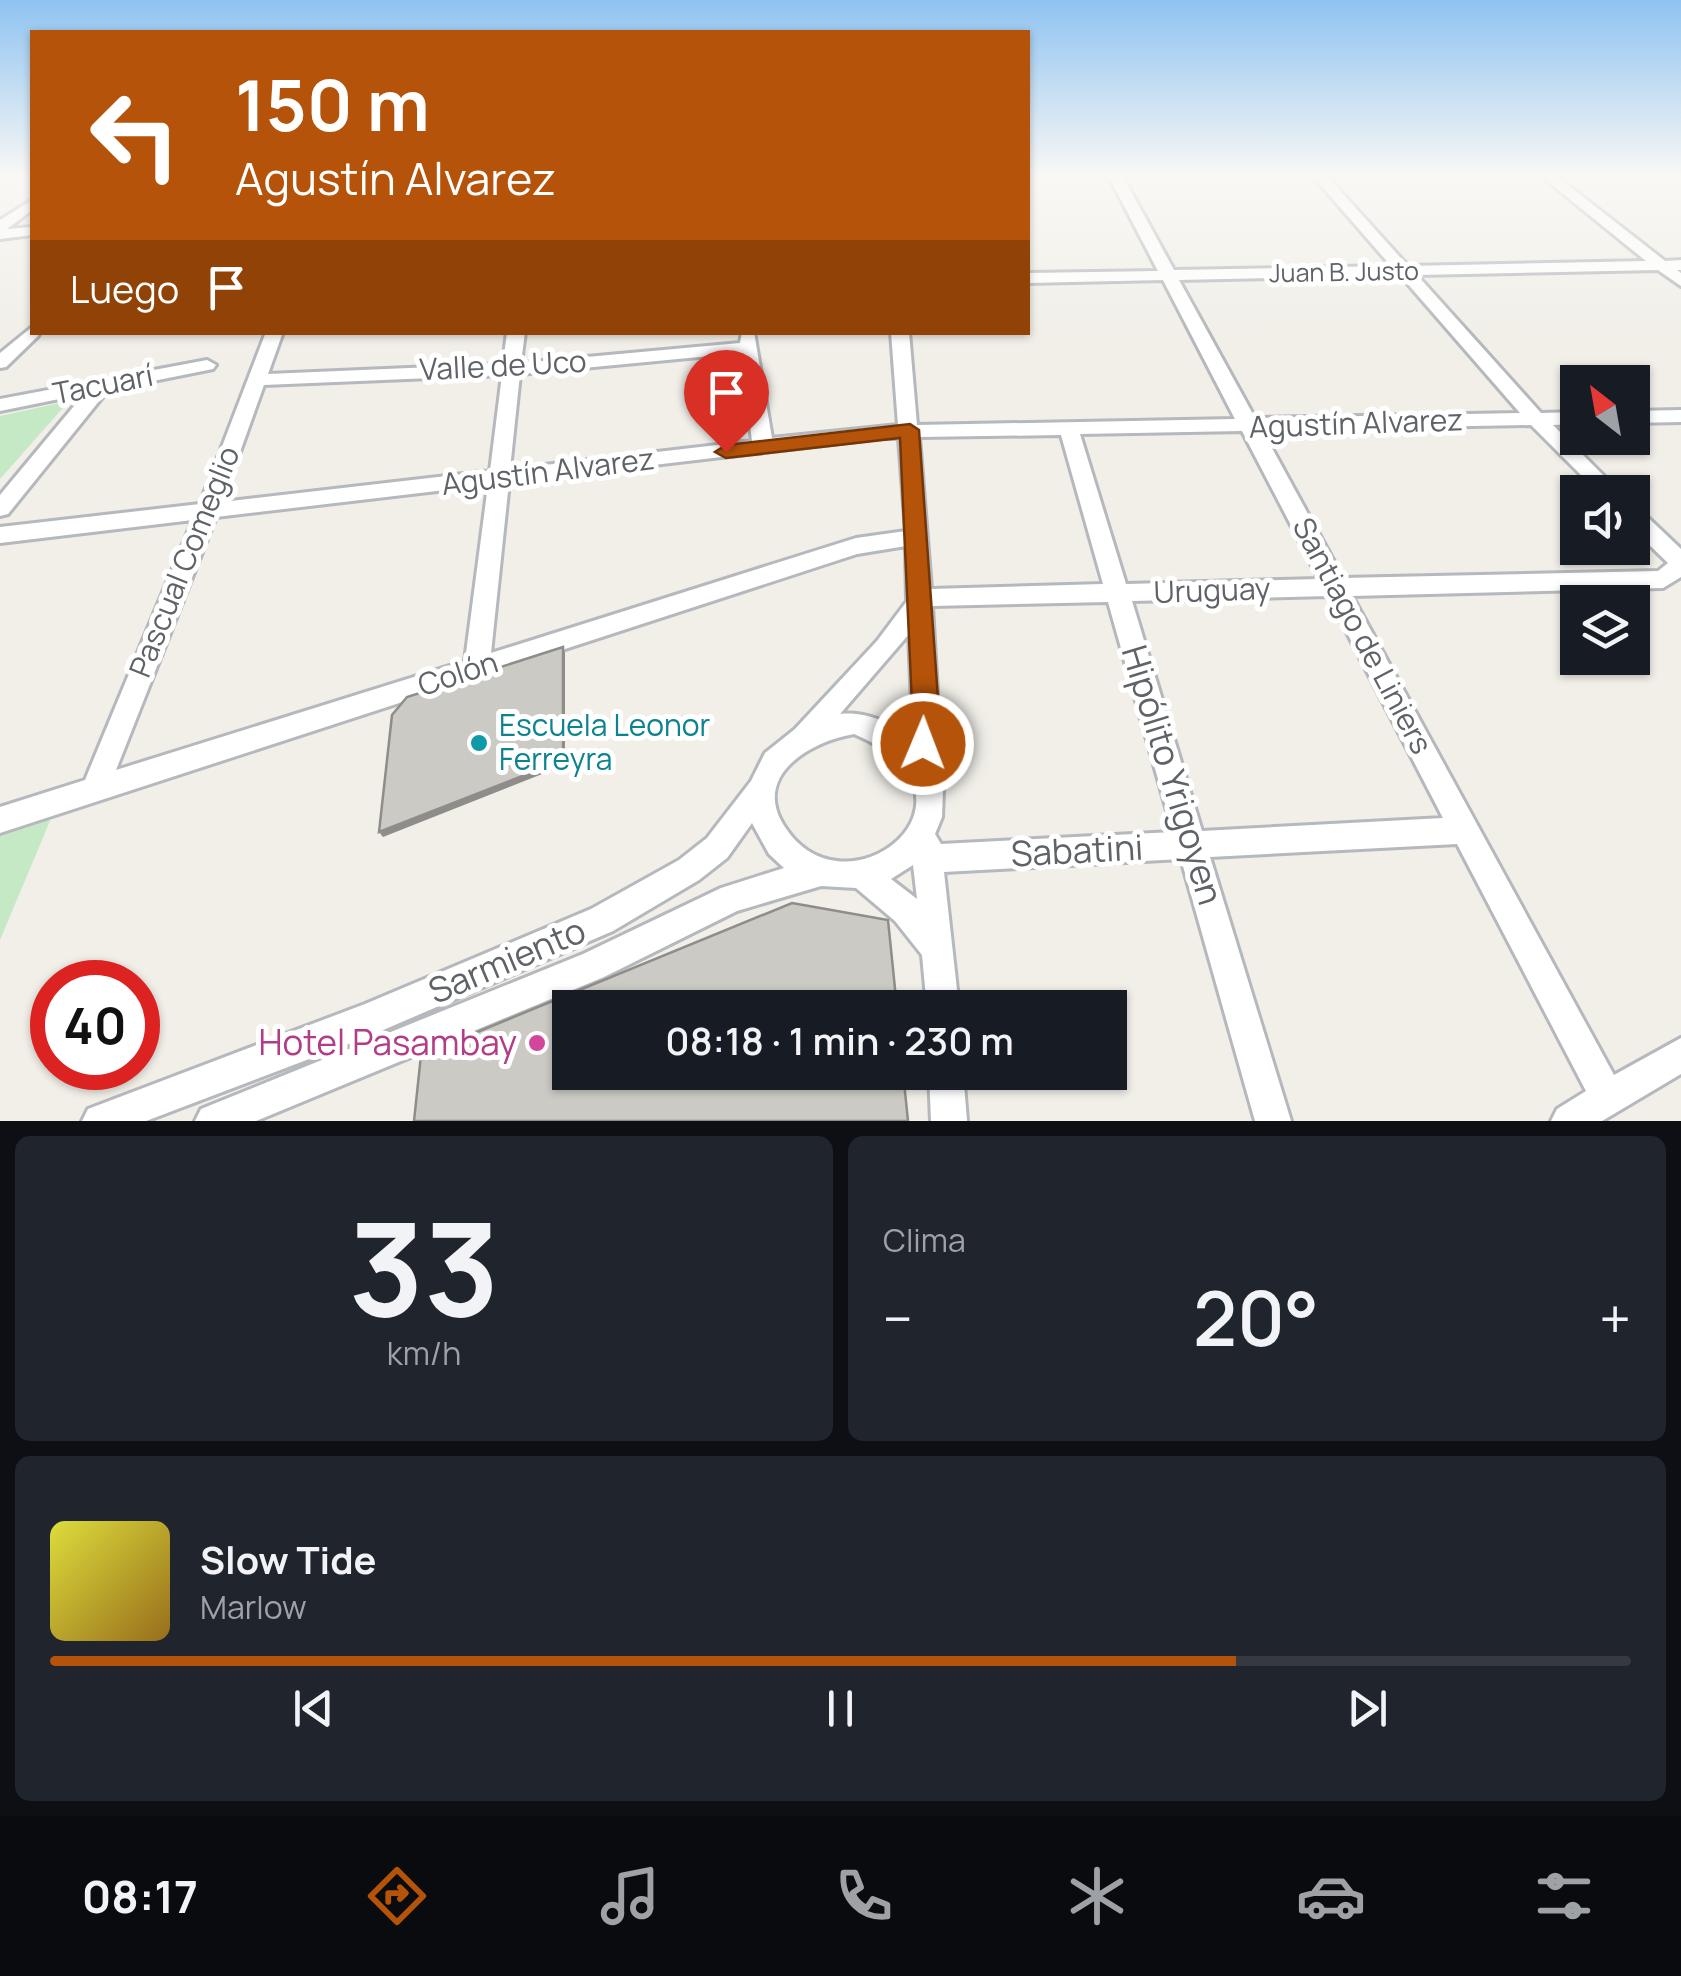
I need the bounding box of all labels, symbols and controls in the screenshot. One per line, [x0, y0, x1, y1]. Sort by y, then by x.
text: 150 m [235, 56, 430, 152]
icon: left [70, 70, 200, 200]
text: Agustín Alvarez [235, 147, 556, 209]
street label: Juan B. Justo [1269, 253, 1419, 290]
icon: arrive [199, 260, 254, 315]
text: Luego [70, 262, 179, 314]
street label: Valle de Uco [418, 340, 588, 389]
pin [684, 350, 769, 453]
street label: Tacuarí [49, 354, 156, 413]
icon: arrive [699, 365, 754, 420]
north arrow [1560, 365, 1650, 455]
map controls [1560, 365, 1650, 675]
street label: Agustín Alvarez [1248, 398, 1464, 447]
street label: Agustín Alvarez [439, 437, 657, 504]
street label: Pascual Comeglio [119, 440, 249, 683]
button: sound [1560, 475, 1650, 565]
street label: Santiago de Liniers [1284, 510, 1443, 761]
street label: Uruguay [1153, 567, 1271, 612]
button: layers [1560, 585, 1650, 675]
street label: Hipólito Yrigoyen [1111, 639, 1235, 910]
street label: Colón [412, 640, 503, 705]
position arrow [871, 692, 975, 796]
place label: Escuela Leonor Ferreyra [499, 704, 711, 779]
marker: Escuela Leonor Ferreyra [468, 732, 490, 754]
street label: Sabatini [1010, 823, 1144, 877]
street label: Sarmiento [421, 906, 592, 1015]
speed limit sign: 40 [30, 960, 160, 1090]
text: 08:18 · 1 min · 230 m [665, 1014, 1014, 1066]
place label: Hotel Pasambay [259, 1018, 517, 1066]
marker: Hotel Pasambay [526, 1032, 548, 1054]
text: 33 [348, 1177, 500, 1355]
text: Clima [883, 1218, 966, 1262]
text: 20° [1193, 1266, 1319, 1369]
text: − [883, 1280, 913, 1356]
text: + [1599, 1280, 1631, 1356]
text: km/h [387, 1331, 461, 1375]
text: Slow Tide [200, 1533, 377, 1585]
text: Marlow [200, 1585, 307, 1629]
icon: previous [286, 1681, 341, 1736]
icon: pause [813, 1681, 868, 1736]
icon: next [1340, 1681, 1395, 1736]
icon: directions [362, 1861, 432, 1931]
icon: music [595, 1861, 665, 1931]
icon: phone [829, 1861, 899, 1931]
icon: climate [1062, 1861, 1132, 1931]
icon: car [1296, 1861, 1366, 1931]
icon: filters [1529, 1861, 1599, 1931]
text: 08:17 [82, 1865, 198, 1927]

